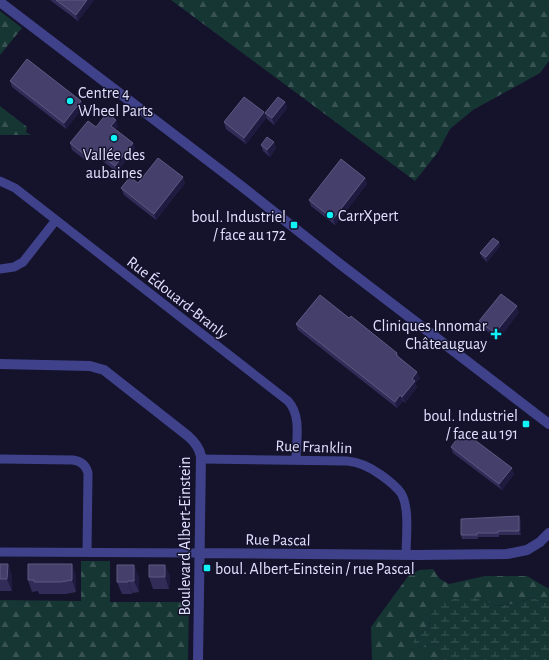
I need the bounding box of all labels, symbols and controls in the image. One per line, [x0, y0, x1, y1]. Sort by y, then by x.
place label: Centre 4 Wheel Parts [78, 85, 153, 119]
marker: Centre 4 Wheel Parts [65, 96, 75, 106]
marker: Vallée des aubaines [109, 133, 119, 143]
place label: Vallée des aubaines [83, 147, 145, 181]
place label: CarrXpert [338, 208, 398, 224]
place label: boul. Industriel / face au 172 [191, 209, 286, 243]
marker: CarrXpert [325, 210, 335, 220]
marker: boul. Industriel / face au 172 [289, 220, 299, 230]
street label: Rue Édouard-Branly [123, 252, 232, 343]
place label: Cliniques Innomar Châteauguay [373, 318, 488, 353]
marker: Cliniques Innomar Châteauguay [490, 328, 502, 340]
place label: boul. Industriel / face au 191 [423, 408, 518, 442]
marker: boul. Industriel / face au 191 [521, 419, 531, 429]
street label: Rue Franklin [275, 438, 353, 456]
street label: Boulevard Albert-Einstein [177, 456, 193, 616]
street label: Rue Pascal [245, 531, 311, 549]
place label: boul. Albert-Einstein / rue Pascal [215, 561, 415, 577]
marker: boul. Albert-Einstein / rue Pascal [202, 563, 212, 573]

